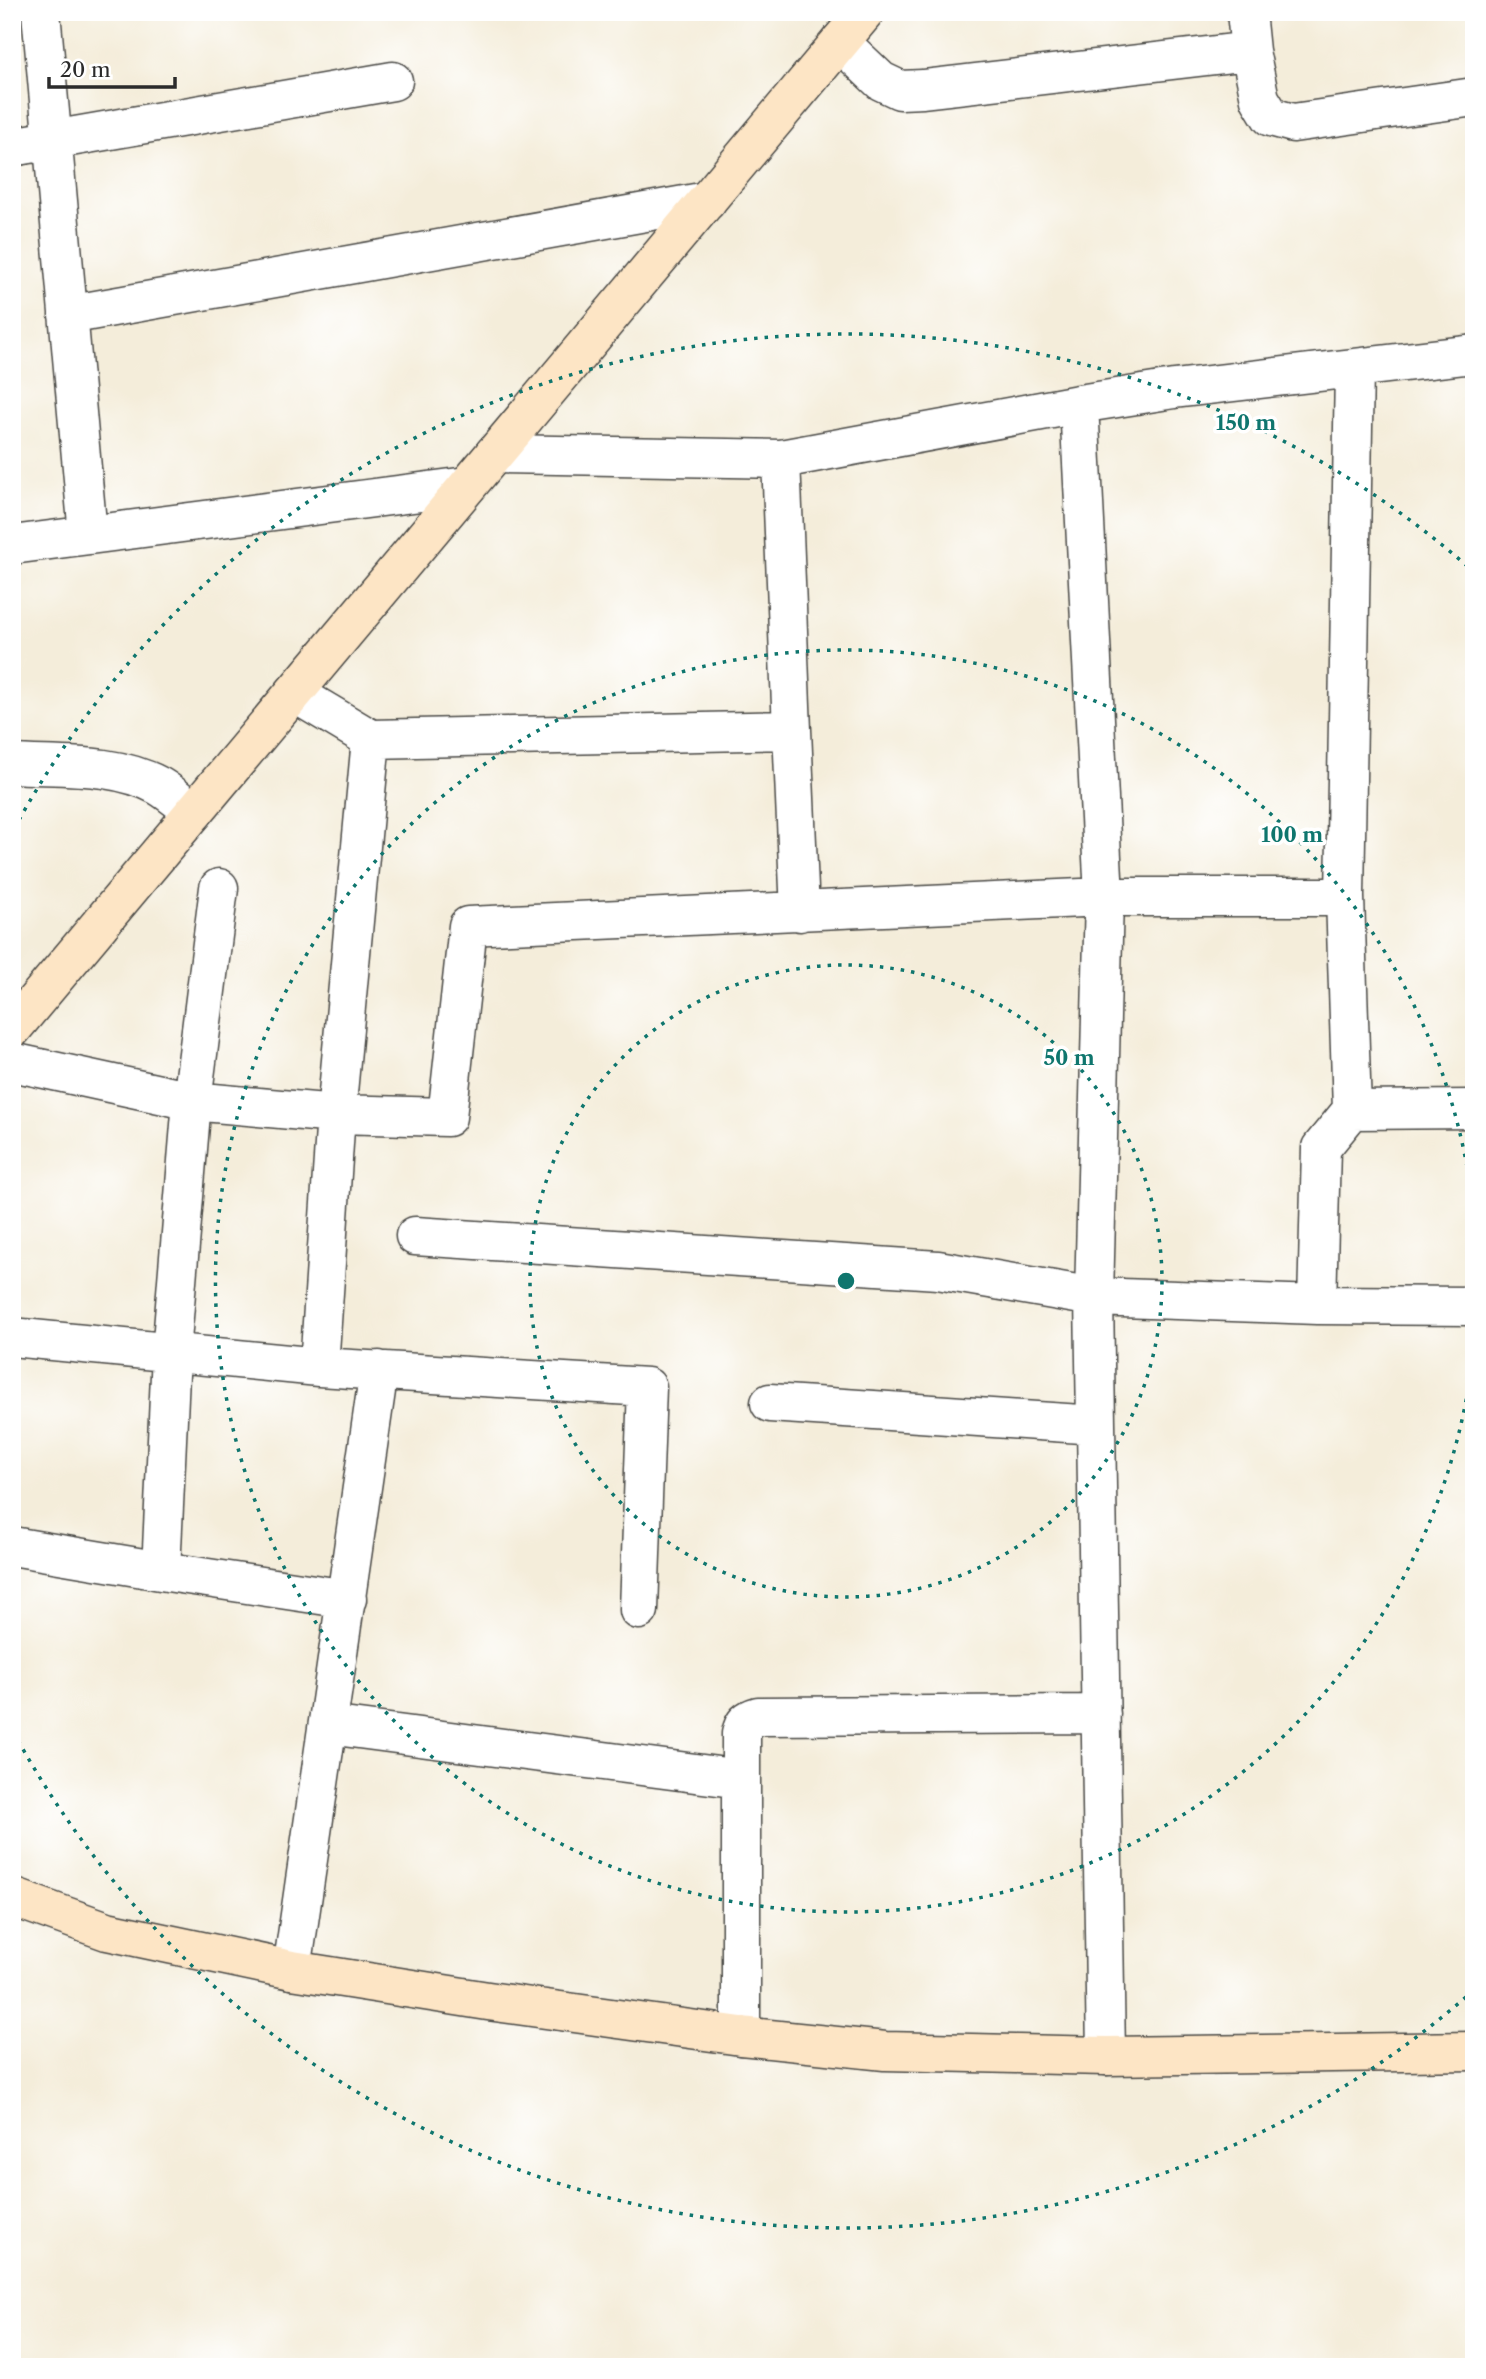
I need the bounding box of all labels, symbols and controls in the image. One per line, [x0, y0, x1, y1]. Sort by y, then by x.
scale bar [49, 46, 175, 90]
text: 20 m [60, 57, 111, 82]
text: 150 m [1216, 410, 1276, 435]
text: 100 m [1261, 822, 1323, 847]
text: 50 m [1043, 1045, 1095, 1070]
centre of rings [834, 1269, 858, 1293]

